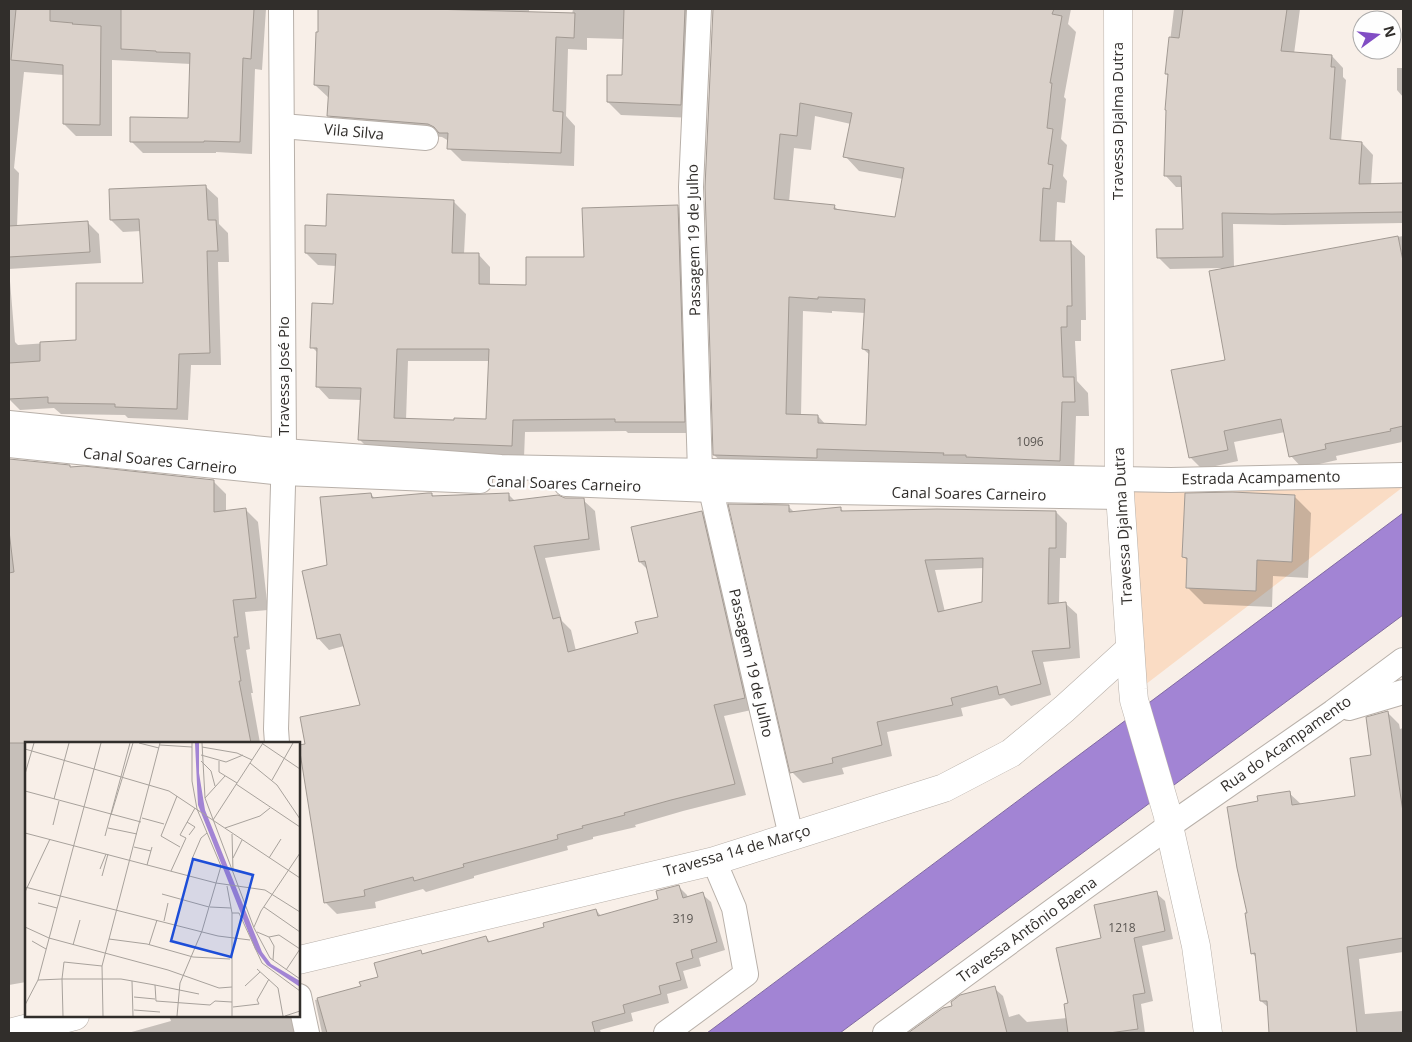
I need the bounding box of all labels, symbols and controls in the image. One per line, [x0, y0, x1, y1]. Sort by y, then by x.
north arrow [1352, 10, 1402, 60]
text: N [1379, 24, 1401, 39]
street label: Travessa Djalma Dutra [1107, 42, 1127, 200]
street label: Vila Silva [323, 118, 385, 144]
street label: Passagem 19 de Julho [682, 164, 704, 316]
street label: Travessa José Pio [273, 316, 293, 436]
house number: 1096 [1016, 433, 1044, 450]
street label: Canal Soares Carneiro [82, 442, 238, 478]
street label: Travessa Djalma Dutra [1108, 447, 1136, 605]
street label: Estrada Acampamento [1181, 466, 1341, 488]
street label: Canal Soares Carneiro [486, 470, 642, 496]
street label: Canal Soares Carneiro [892, 482, 1047, 504]
street label: Passagem 19 de Julho [725, 586, 779, 739]
street label: Rua do Acampamento [1216, 691, 1355, 796]
inset map [25, 742, 300, 1017]
street label: Travessa 14 de Março [661, 819, 812, 881]
street label: Travessa Antônio Baena [953, 872, 1100, 987]
house number: 319 [673, 910, 693, 927]
house number: 1218 [1108, 919, 1136, 936]

